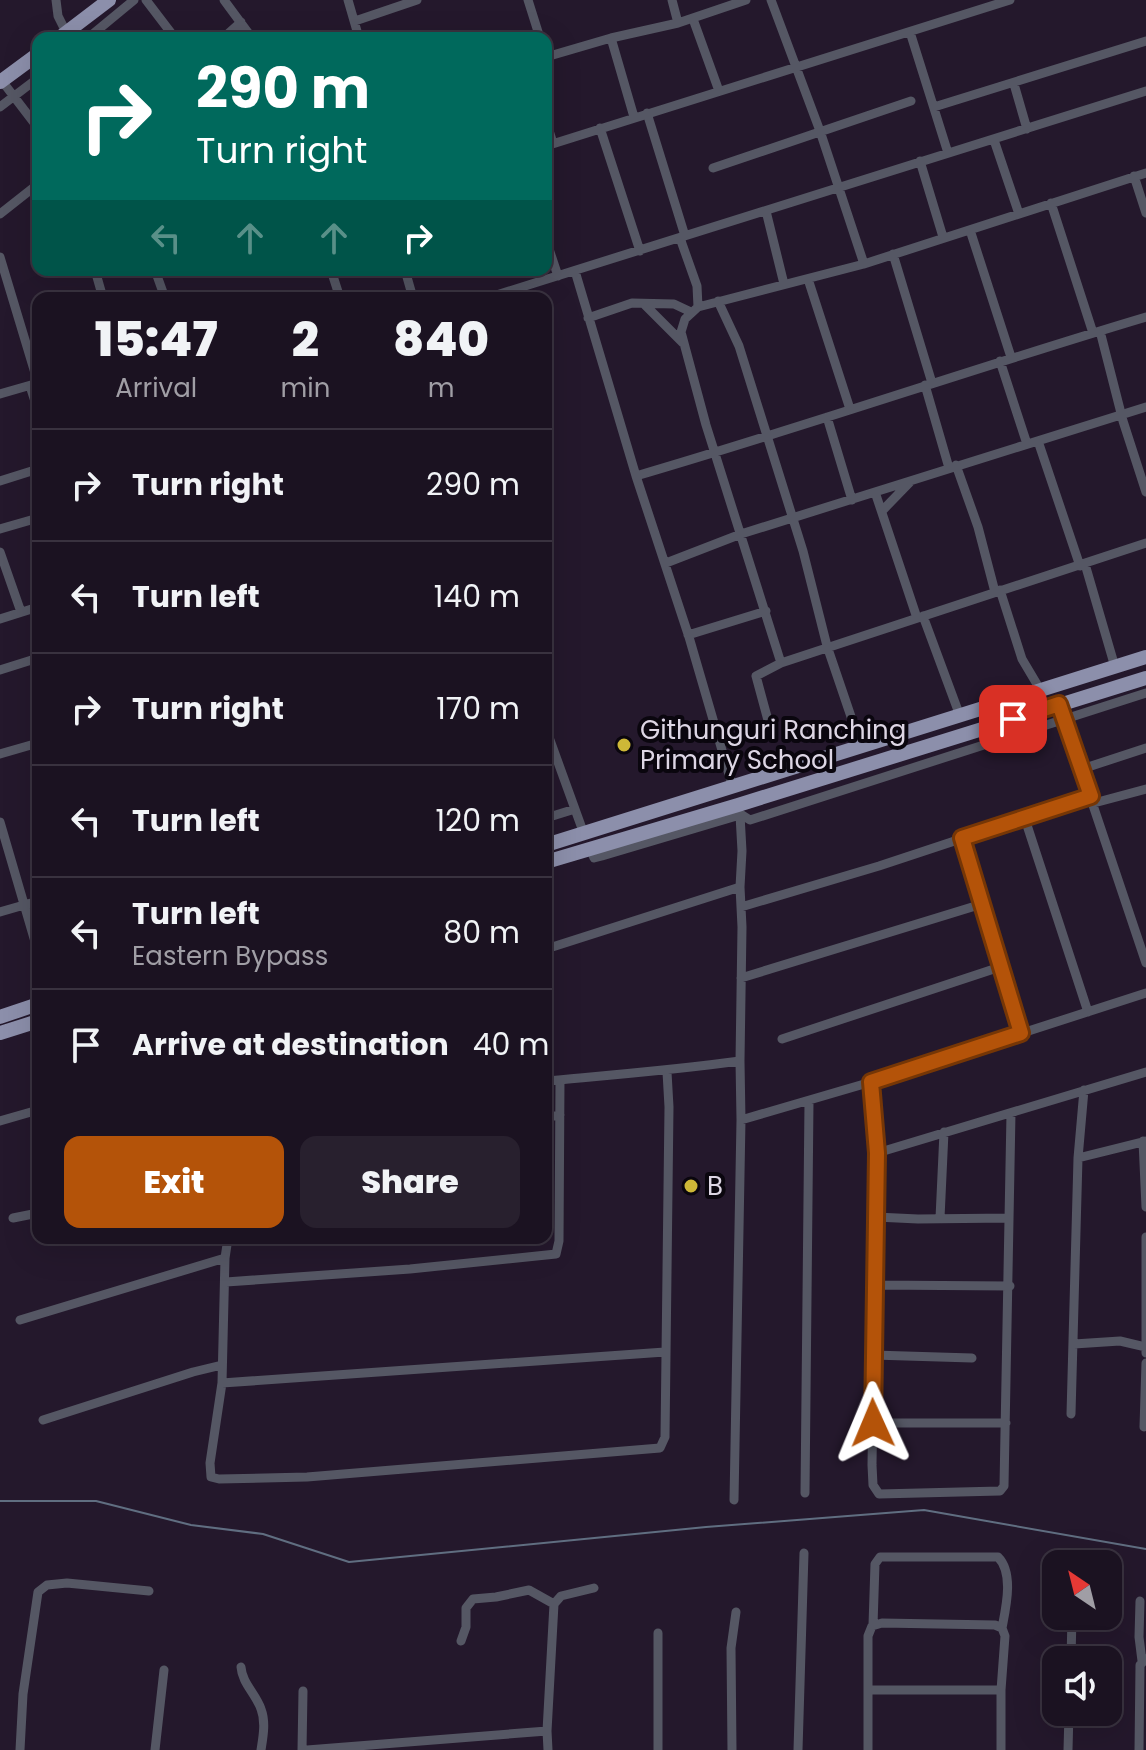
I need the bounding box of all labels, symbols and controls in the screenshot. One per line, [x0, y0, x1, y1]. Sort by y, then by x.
text: 290 m [196, 49, 370, 128]
icon: right [64, 64, 168, 168]
text: Turn right [196, 125, 367, 176]
icon: left [144, 216, 188, 260]
icon: ahead [228, 216, 272, 260]
icon: ahead [312, 216, 356, 260]
icon: right [396, 216, 440, 260]
text: 15:47 [95, 306, 218, 373]
text: 2 [292, 306, 319, 373]
text: 840 [393, 306, 489, 373]
text: Arrival [115, 370, 197, 406]
text: min [280, 370, 330, 406]
text: m [428, 370, 455, 406]
icon: right [64, 463, 108, 507]
text: Turn right [132, 463, 284, 506]
text: 290 m [426, 463, 520, 506]
icon: left [64, 575, 108, 619]
text: Turn left [132, 575, 260, 618]
text: 140 m [434, 575, 520, 618]
pin [979, 685, 1047, 753]
icon: right [64, 687, 108, 731]
text: Turn right [132, 687, 284, 730]
text: 170 m [436, 687, 520, 730]
icon: arrive [991, 697, 1035, 741]
place label: Githunguri Ranching Primary School [640, 712, 906, 778]
marker: Githunguri Ranching Primary School [615, 736, 633, 754]
icon: left [64, 799, 108, 843]
text: Turn left [132, 799, 260, 842]
text: 120 m [435, 799, 520, 842]
text: Turn left [132, 892, 260, 935]
icon: left [64, 911, 108, 955]
text: 80 m [443, 911, 520, 954]
text: Eastern Bypass [132, 938, 328, 974]
icon: arrive [64, 1023, 108, 1067]
text: Arrive at destination [132, 1023, 449, 1066]
text: 40 m [473, 1023, 549, 1066]
button: Exit [64, 1136, 284, 1228]
button: Share [300, 1136, 520, 1228]
place label: B [707, 1168, 723, 1204]
marker: B [682, 1177, 700, 1195]
position arrow [831, 1381, 915, 1465]
north arrow [1042, 1550, 1122, 1630]
map controls [1042, 1550, 1122, 1726]
button: sound [1042, 1646, 1122, 1726]

